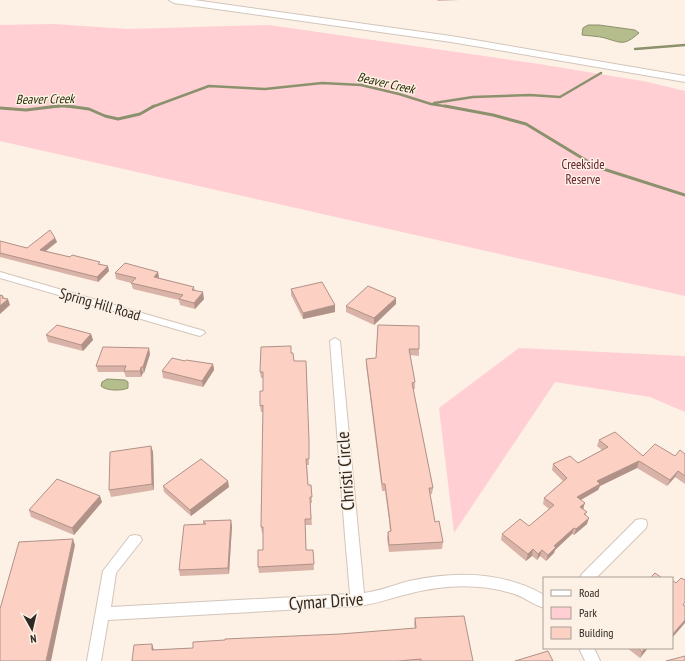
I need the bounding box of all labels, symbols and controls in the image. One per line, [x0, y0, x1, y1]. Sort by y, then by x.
water label: Beaver Creek [356, 68, 418, 98]
water label: Beaver Creek [16, 90, 76, 108]
park label: Creekside Reserve [561, 156, 605, 188]
street label: Spring Hill Road [57, 283, 143, 325]
street label: Christi Circle [331, 431, 359, 511]
legend [543, 577, 673, 649]
text: Road [579, 585, 599, 600]
street label: Cymar Drive [288, 587, 364, 615]
text: Park [579, 605, 597, 620]
north arrow [12, 609, 52, 649]
text: Building [579, 625, 614, 640]
text: N [29, 632, 37, 646]

